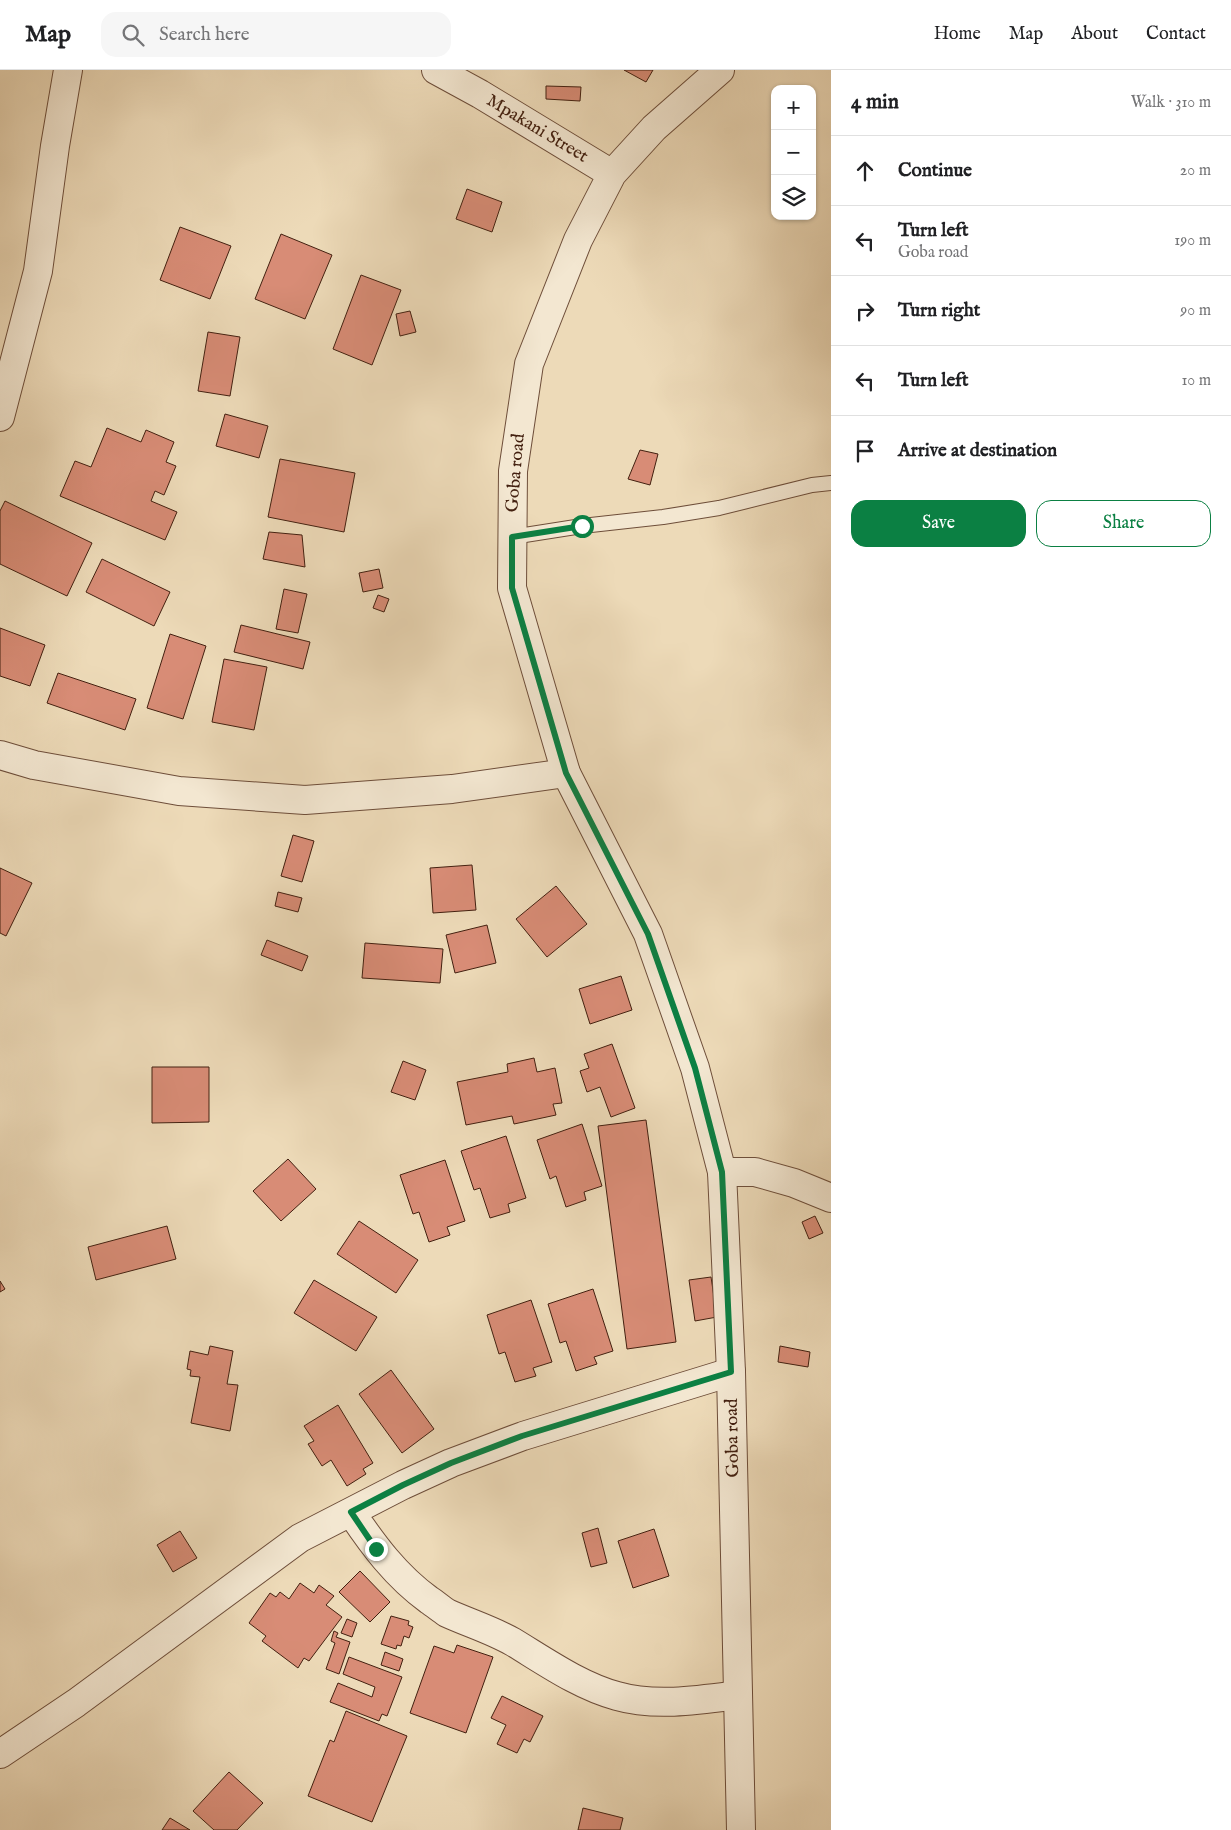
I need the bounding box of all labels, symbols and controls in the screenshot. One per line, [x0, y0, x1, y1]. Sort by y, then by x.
search box [101, 12, 451, 57]
text: Map [25, 19, 71, 50]
icon: search [119, 21, 147, 49]
text: Search here [159, 23, 250, 47]
text: Home [934, 23, 981, 46]
text: Map [1009, 23, 1043, 46]
text: About [1071, 23, 1118, 46]
text: Contact [1146, 23, 1206, 46]
map controls [771, 85, 816, 220]
button: + [771, 85, 816, 130]
text: 4 min [851, 89, 899, 116]
street label: Mpakani Street [482, 90, 592, 168]
text: Walk · 310 m [1131, 93, 1211, 113]
button: − [771, 130, 816, 175]
icon: ahead [851, 157, 879, 185]
text: Continue [898, 159, 972, 183]
text: 20 m [1180, 161, 1211, 181]
button: layers [771, 175, 816, 220]
text: Turn left [898, 219, 969, 243]
icon: left [851, 227, 879, 255]
text: 190 m [1174, 231, 1211, 251]
text: Goba road [898, 243, 968, 263]
icon: right [851, 297, 879, 325]
text: Turn right [898, 299, 980, 323]
text: 90 m [1180, 301, 1211, 321]
icon: left [851, 367, 879, 395]
text: Turn left [898, 369, 969, 393]
text: 10 m [1181, 371, 1211, 391]
street label: Goba road [501, 432, 531, 513]
icon: arrive [851, 437, 879, 465]
text: Arrive at destination [898, 439, 1057, 463]
button: Save [851, 500, 1026, 547]
button: Share [1036, 500, 1211, 547]
route start [571, 515, 594, 538]
street label: Goba road [721, 1398, 745, 1478]
route end [365, 1538, 388, 1561]

